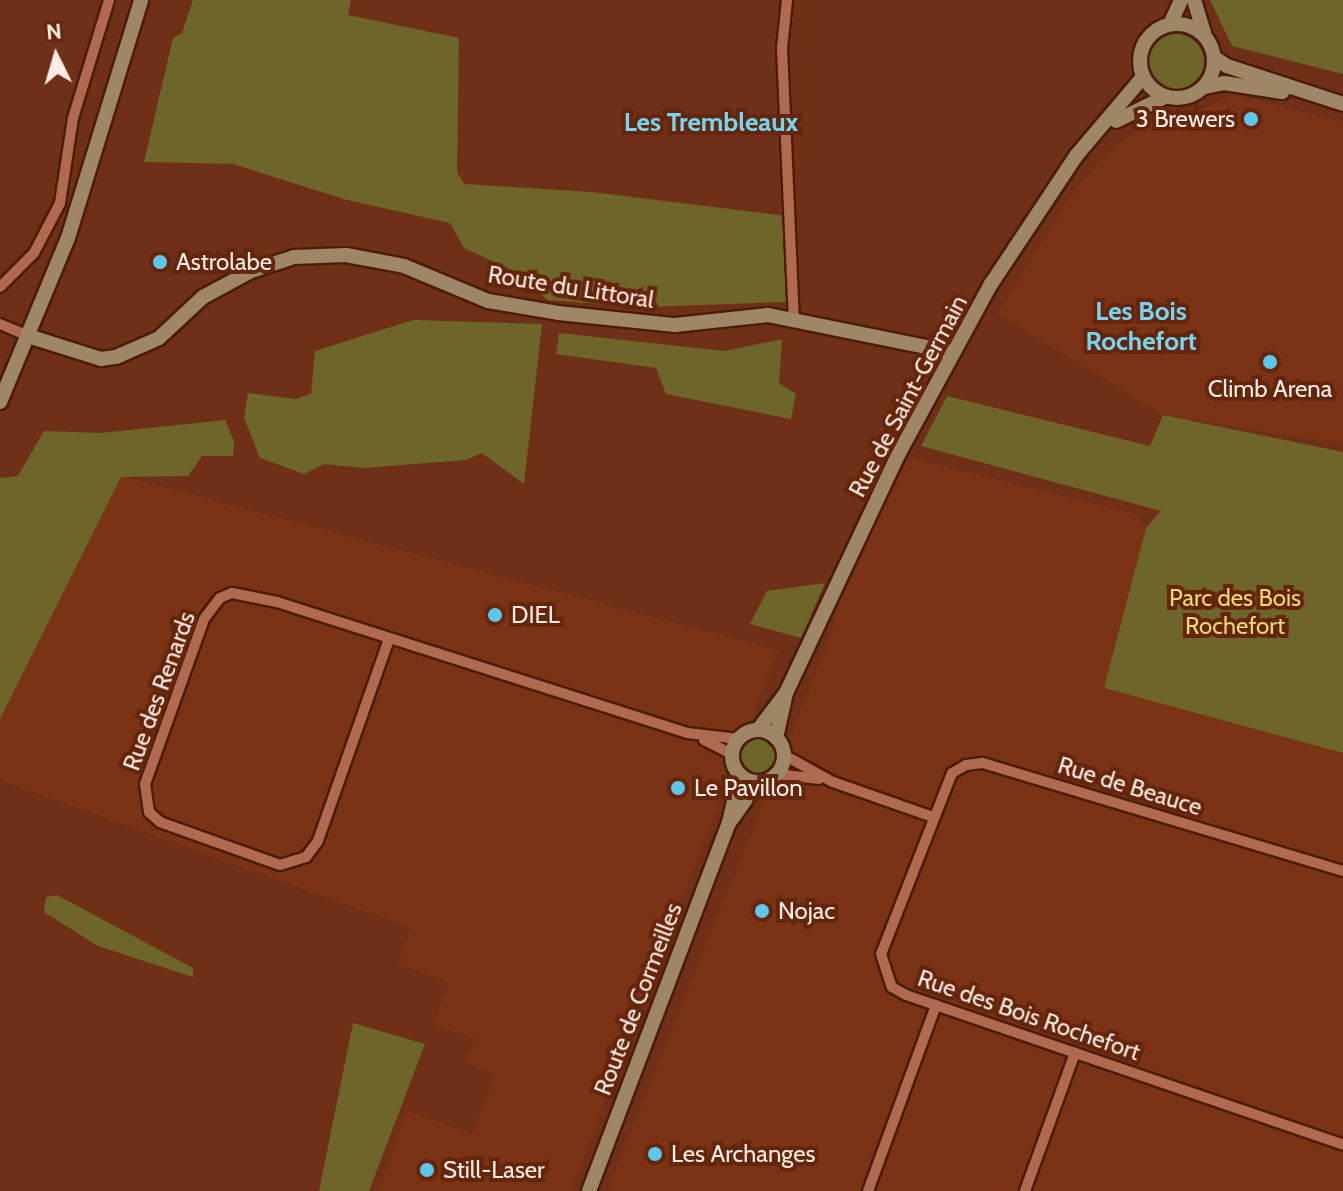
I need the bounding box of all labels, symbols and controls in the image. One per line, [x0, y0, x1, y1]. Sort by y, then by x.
north arrow [16, 16, 96, 96]
text: N [45, 17, 63, 46]
place label: 3 Brewers [1136, 105, 1235, 133]
district label: Les Trembleaux [624, 107, 798, 139]
marker: 3 Brewers [1242, 110, 1260, 128]
place label: Astrolabe [176, 248, 272, 276]
marker: Astrolabe [151, 253, 169, 271]
street label: Route du Littoral [486, 260, 656, 314]
street label: Rue de Saint-Germain [843, 290, 973, 502]
district label: Les Bois Rochefort [1085, 296, 1197, 358]
marker: Climb Arena [1261, 353, 1279, 371]
place label: Climb Arena [1208, 375, 1332, 403]
park label: Parc des Bois Rochefort [1169, 584, 1301, 640]
place label: DIEL [511, 601, 560, 629]
marker: DIEL [486, 606, 504, 624]
street label: Rue des Renards [117, 608, 201, 774]
street label: Rue de Beauce [1054, 750, 1206, 822]
place label: Le Pavillon [694, 774, 803, 802]
marker: Le Pavillon [669, 779, 687, 797]
place label: Nojac [778, 897, 835, 925]
street label: Route de Cormeilles [588, 899, 688, 1099]
marker: Nojac [753, 902, 771, 920]
street label: Rue des Bois Rochefort [914, 963, 1144, 1067]
place label: Les Archanges [671, 1140, 815, 1168]
marker: Les Archanges [646, 1145, 664, 1163]
place label: Still-Laser [443, 1156, 545, 1184]
marker: Still-Laser [418, 1161, 436, 1179]

